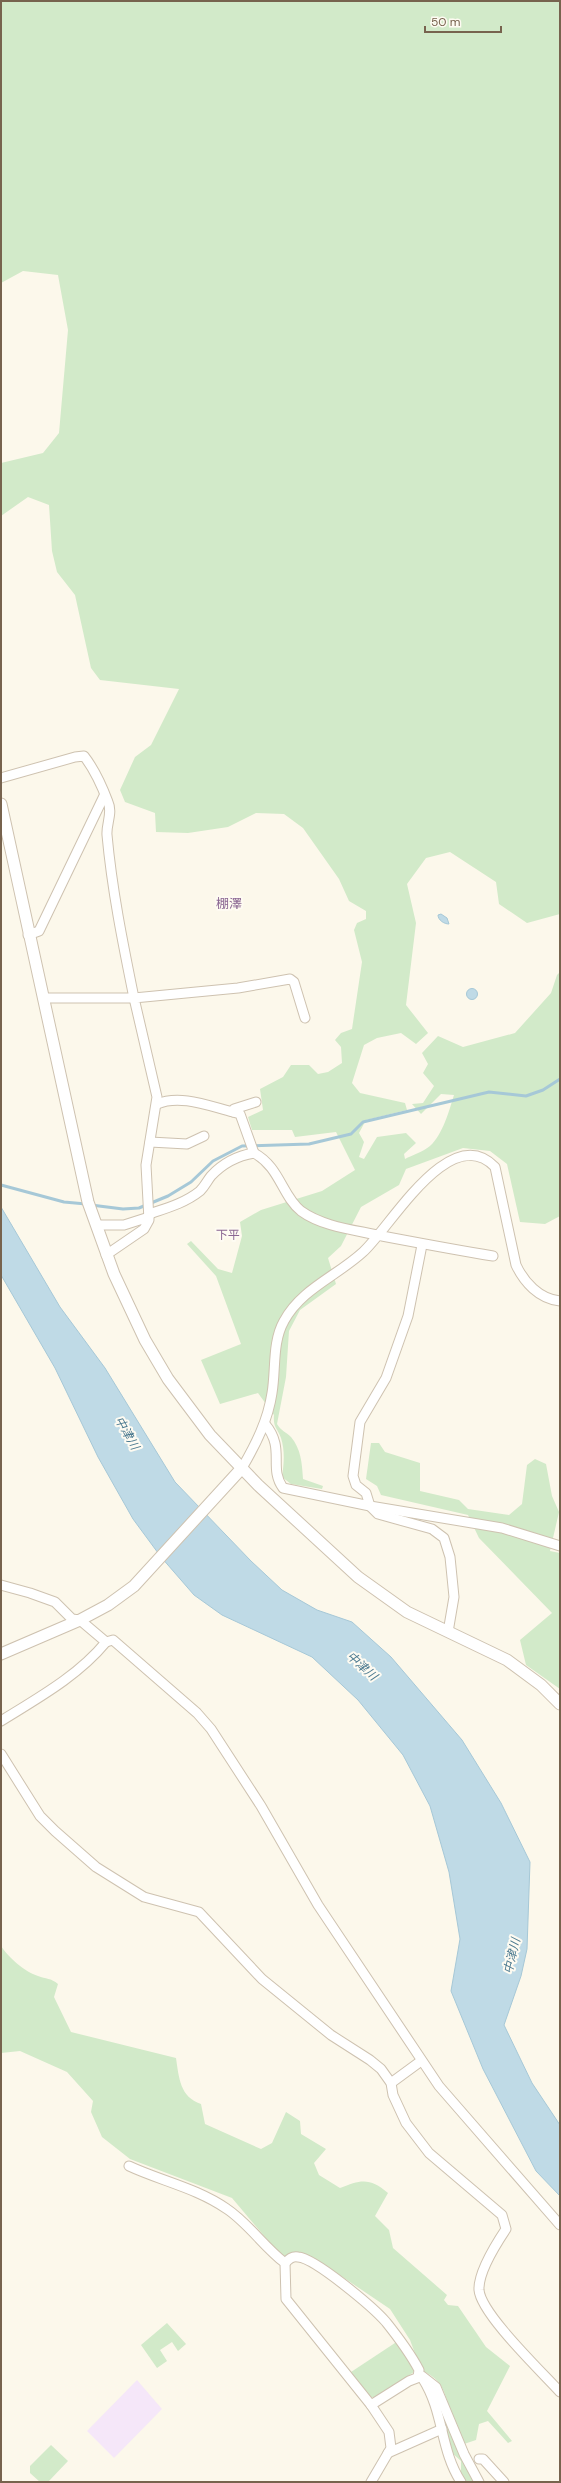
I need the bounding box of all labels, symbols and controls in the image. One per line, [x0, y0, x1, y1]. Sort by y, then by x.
scale bar [425, 8, 501, 34]
text: 50 m [431, 14, 460, 30]
district label: 棚澤 [216, 895, 242, 912]
district label: 下平 [216, 1227, 240, 1243]
water label: 中津川 [111, 1413, 144, 1454]
water label: 中津川 [343, 1648, 382, 1685]
water label: 中津川 [500, 1935, 524, 1975]

